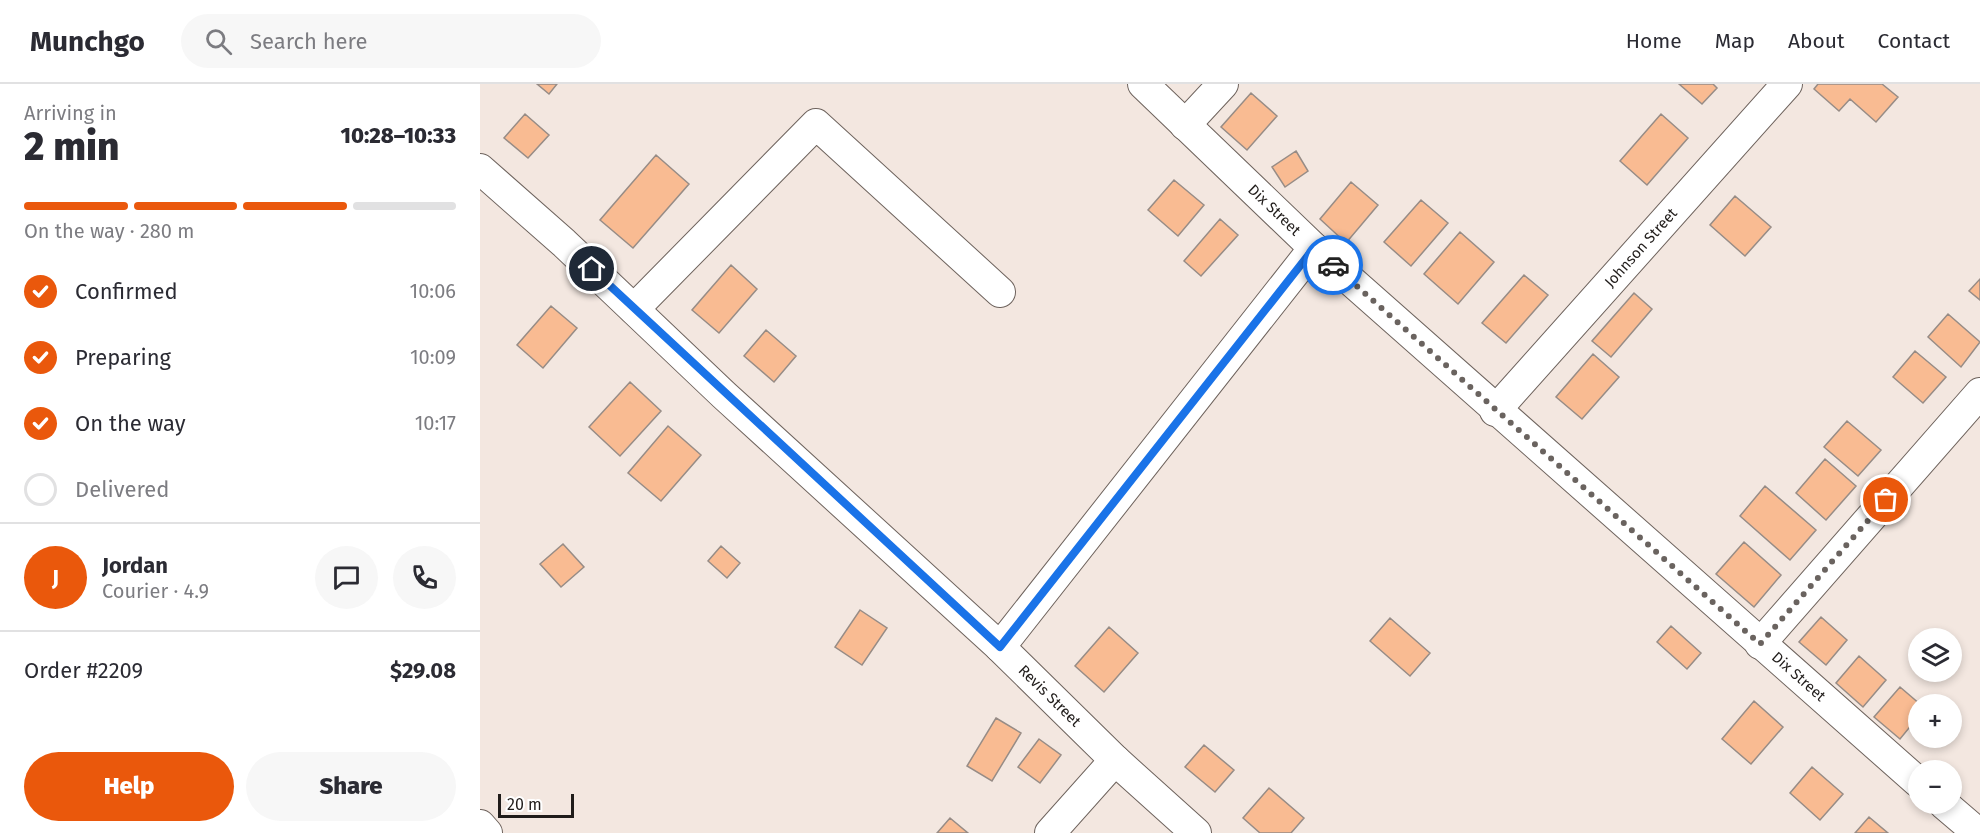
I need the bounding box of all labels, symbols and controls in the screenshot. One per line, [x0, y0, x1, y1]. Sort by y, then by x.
search box [181, 14, 601, 68]
text: Munchgo [30, 25, 145, 58]
icon: search [202, 25, 235, 58]
text: Search here [250, 28, 367, 55]
text: Home [1626, 28, 1682, 54]
text: Map [1715, 28, 1755, 54]
text: About [1788, 28, 1845, 54]
text: Contact [1878, 28, 1950, 54]
text: Arriving in [24, 101, 117, 125]
text: 10:28–10:33 [341, 122, 456, 149]
text: 2 min [24, 124, 120, 170]
street label: Dix Street [1244, 181, 1305, 240]
street label: Johnson Street [1601, 204, 1681, 291]
text: On the way · 280 m [24, 219, 194, 243]
courier [1303, 235, 1363, 295]
pin [566, 243, 617, 294]
icon: car [1317, 249, 1350, 282]
icon: home [575, 252, 608, 285]
icon: check [24, 275, 57, 308]
text: Confirmed [75, 278, 178, 305]
text: 10:06 [410, 279, 456, 303]
icon: check [24, 341, 57, 374]
text: Preparing [75, 344, 171, 371]
text: 10:09 [410, 345, 456, 369]
icon: check [24, 407, 57, 440]
text: On the way [75, 410, 186, 437]
text: 10:17 [415, 411, 456, 435]
pin [1860, 474, 1911, 525]
text: Delivered [75, 476, 170, 503]
icon: bag [1869, 483, 1902, 516]
button: chat [315, 546, 378, 609]
button: phone [393, 546, 456, 609]
text: Jordan [102, 552, 168, 579]
text: J [52, 564, 59, 591]
text: Courier · 4.9 [102, 579, 209, 603]
map controls [1908, 628, 1962, 814]
button: layers [1908, 628, 1962, 682]
street label: Dix Street [1768, 648, 1830, 706]
text: Order #2209 [24, 657, 143, 684]
text: $29.08 [390, 657, 456, 684]
street label: Revis Street [1015, 661, 1085, 731]
button: + [1908, 694, 1962, 748]
button: Help [24, 752, 234, 821]
button: Share [246, 752, 456, 821]
button: − [1908, 760, 1962, 814]
scale bar [498, 791, 574, 818]
text: 20 m [507, 795, 542, 814]

